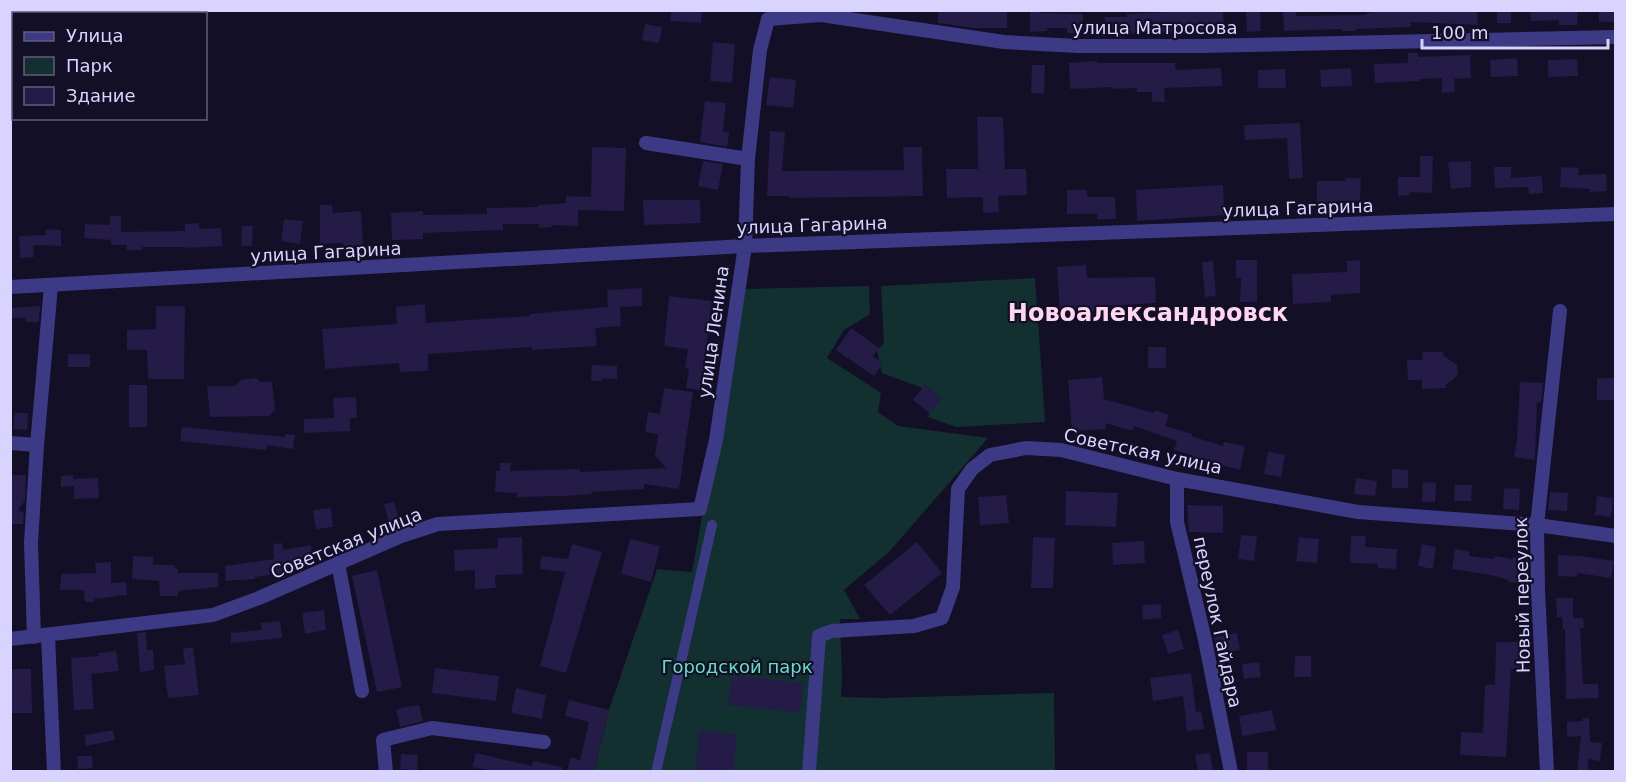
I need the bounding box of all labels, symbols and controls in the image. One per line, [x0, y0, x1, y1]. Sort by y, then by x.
legend [12, 12, 207, 120]
scale bar [1422, 12, 1608, 50]
street label: улица Матросова [1073, 17, 1237, 38]
text: 100 m [1431, 22, 1489, 43]
text: Улица [66, 25, 123, 46]
text: Парк [66, 55, 113, 76]
text: Здание [66, 85, 136, 106]
street label: улица Гагарина [1222, 195, 1374, 221]
street label: улица Гагарина [736, 212, 888, 238]
street label: улица Гагарина [250, 238, 402, 266]
street label: улица Ленина [693, 264, 733, 400]
district label: Новоалександровск [1008, 299, 1288, 327]
street label: Советская улица [1062, 424, 1224, 478]
street label: Советская улица [267, 503, 425, 583]
street label: Новый переулок [1510, 517, 1534, 673]
street label: переулок Гайдара [1190, 534, 1246, 710]
park label: Городской парк [661, 656, 813, 677]

